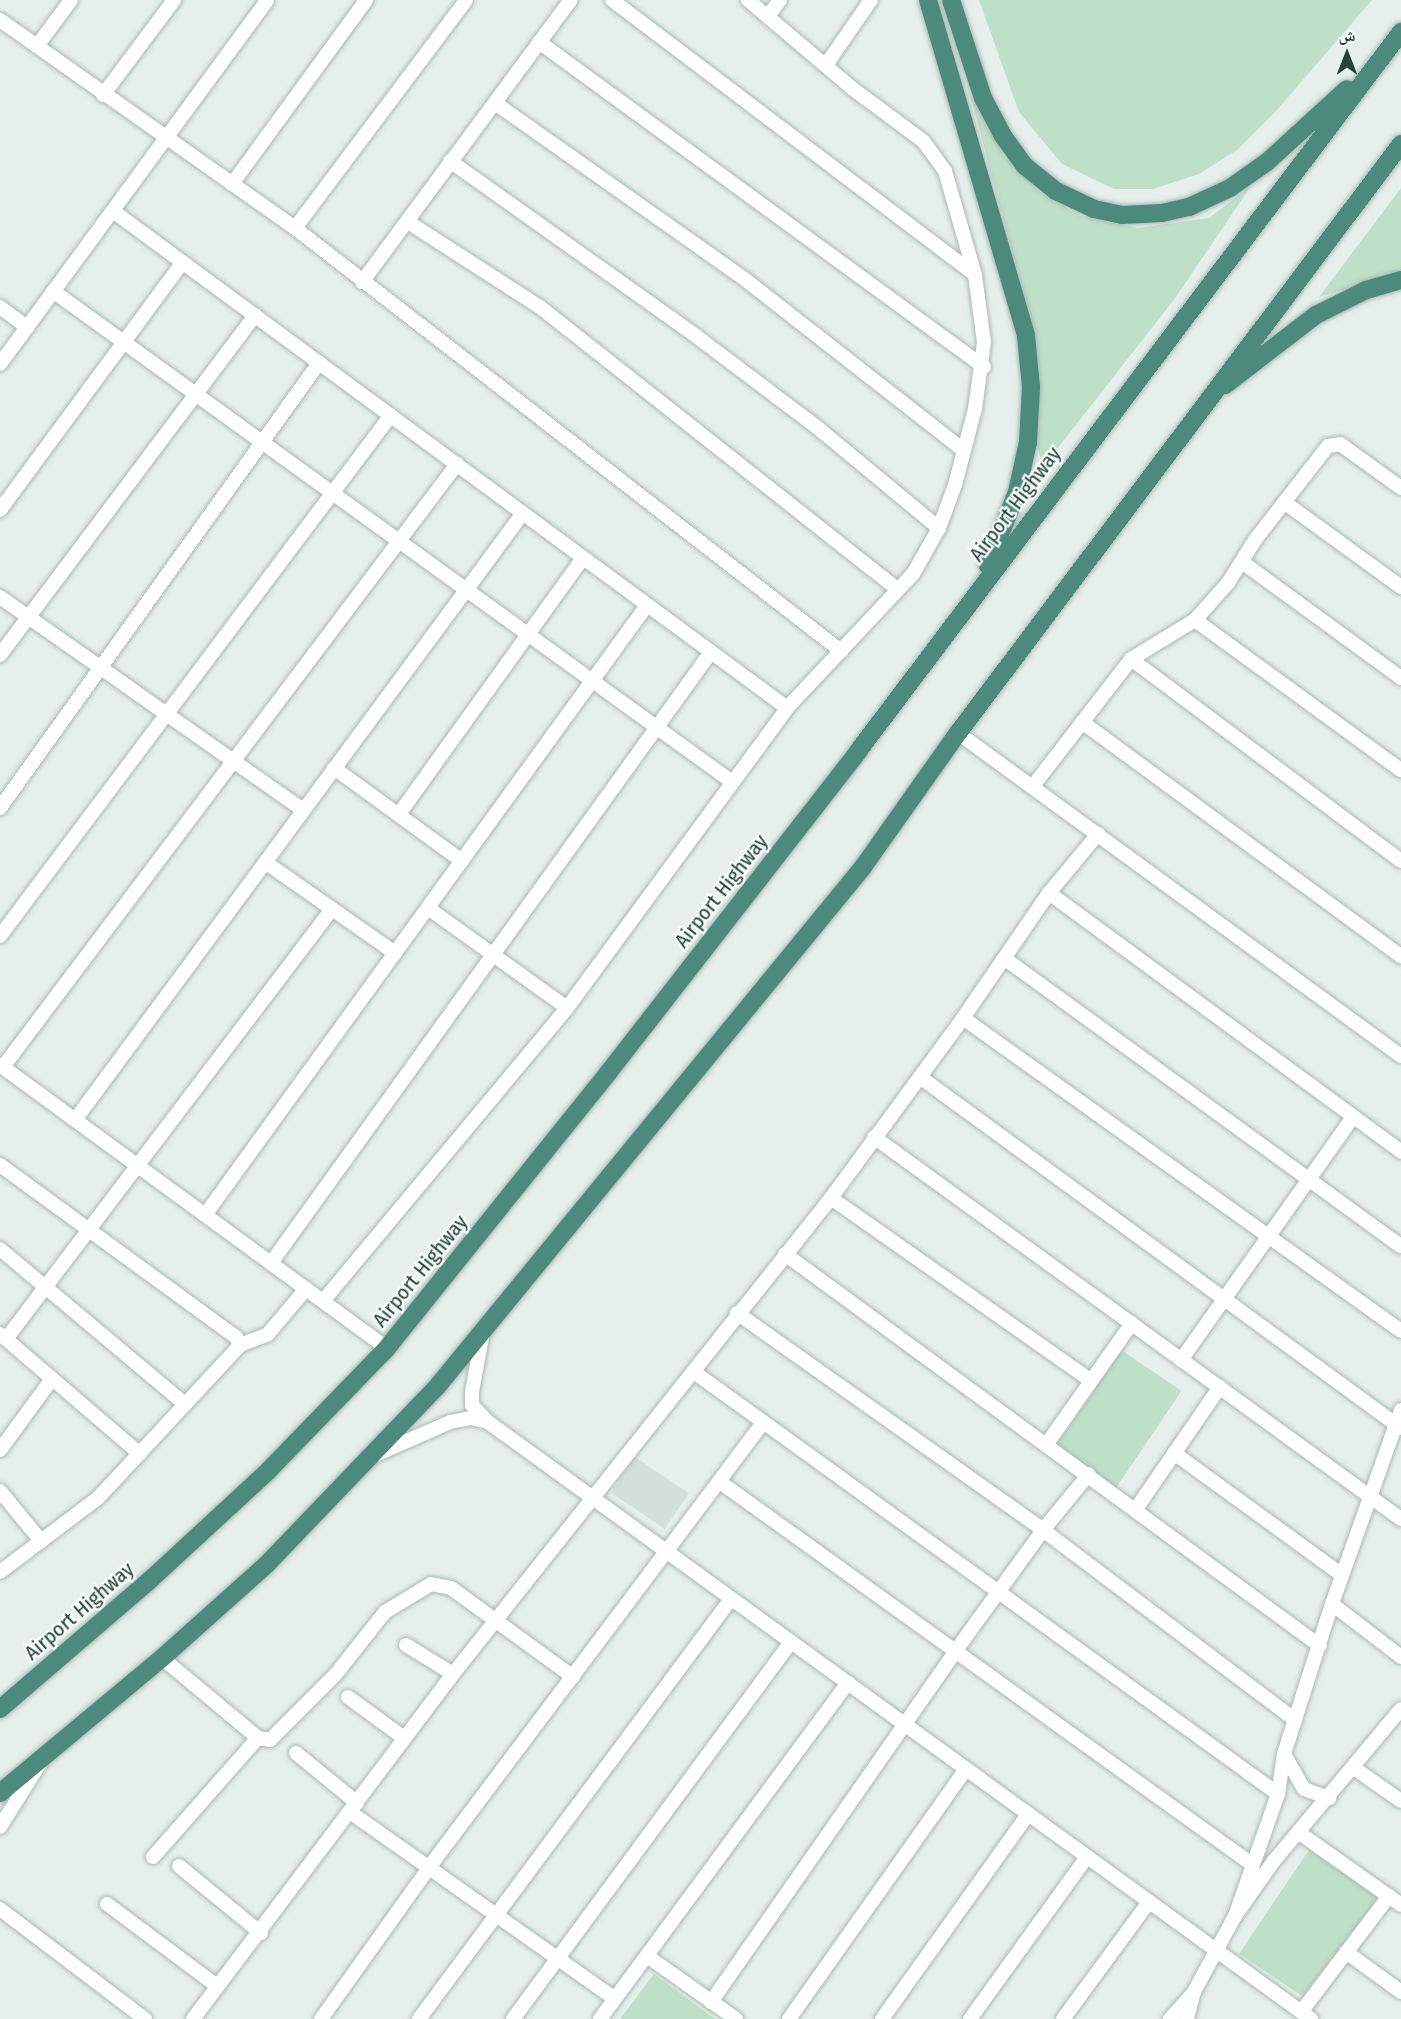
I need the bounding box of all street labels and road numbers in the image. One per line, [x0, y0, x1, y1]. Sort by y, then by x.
street label: Airport Highway [964, 442, 1066, 566]
street label: Airport Highway [669, 829, 773, 953]
street label: Airport Highway [367, 1210, 473, 1332]
street label: Airport Highway [19, 1557, 139, 1665]

